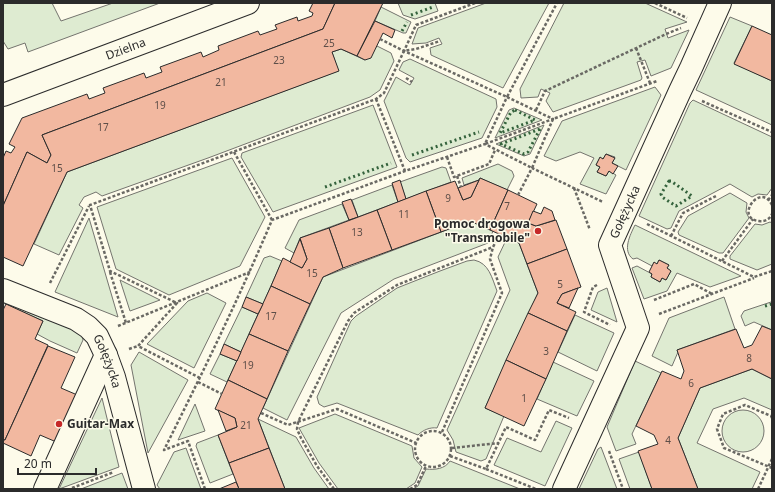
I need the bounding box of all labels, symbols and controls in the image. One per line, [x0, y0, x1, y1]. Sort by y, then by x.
street label: Dzielna [103, 33, 148, 64]
house number: 25 [323, 36, 335, 50]
house number: 23 [273, 53, 285, 67]
house number: 21 [215, 75, 227, 89]
house number: 19 [154, 98, 166, 112]
house number: 17 [97, 120, 109, 134]
house number: 15 [51, 161, 63, 175]
street label: Gołężycka [605, 183, 644, 241]
house number: 9 [445, 191, 451, 205]
house number: 7 [504, 199, 510, 213]
house number: 11 [398, 207, 410, 221]
place label: Pomoc drogowa "Transmobile" [434, 215, 530, 246]
house number: 13 [351, 225, 363, 239]
marker: Pomoc drogowa "Transmobile" [533, 226, 543, 236]
house number: 15 [306, 266, 318, 280]
house number: 5 [557, 277, 563, 291]
house number: 17 [265, 309, 277, 323]
street label: Gołężycka [89, 331, 126, 390]
house number: 3 [543, 344, 549, 358]
house number: 8 [746, 351, 752, 365]
house number: 19 [242, 358, 254, 372]
house number: 6 [688, 376, 694, 390]
house number: 1 [521, 391, 527, 405]
place label: Guitar-Max [67, 415, 134, 432]
house number: 21 [240, 418, 252, 432]
marker: Guitar-Max [54, 419, 64, 429]
house number: 4 [665, 433, 671, 447]
scale bar [18, 450, 96, 476]
text: 20 m [24, 455, 52, 472]

